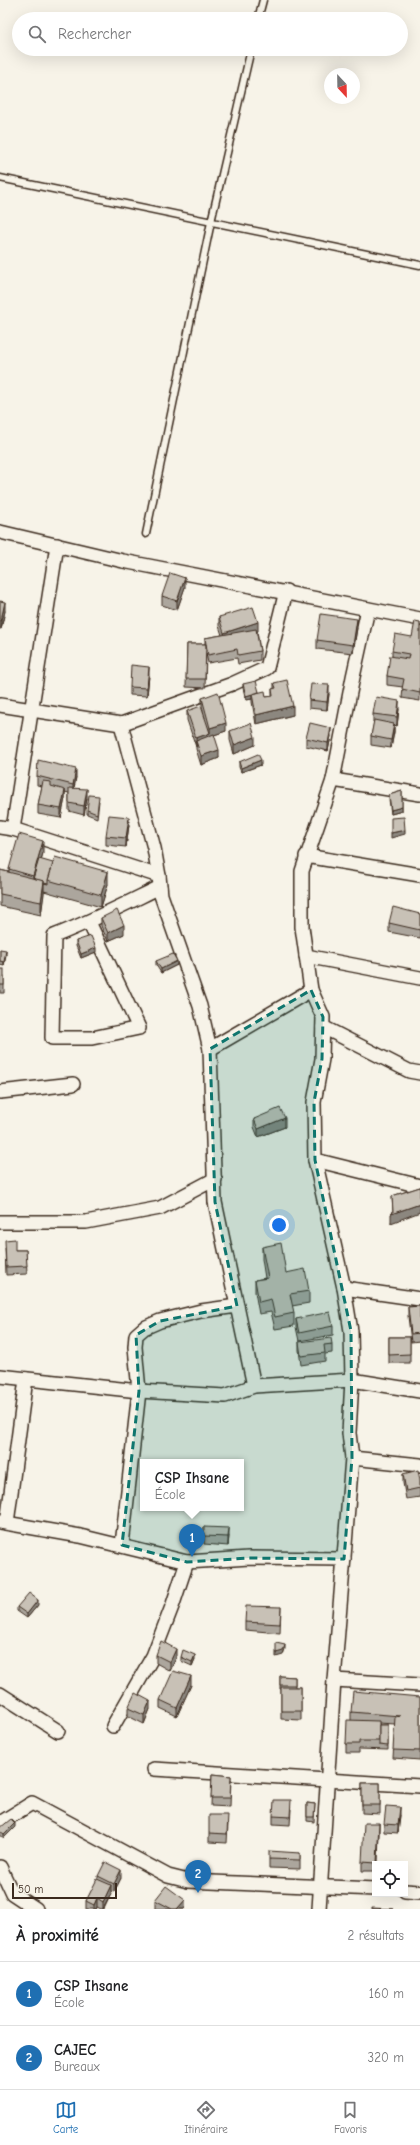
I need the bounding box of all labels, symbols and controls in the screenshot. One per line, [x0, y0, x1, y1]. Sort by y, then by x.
search box [12, 12, 408, 56]
icon: search [26, 23, 48, 45]
text: Rechercher [58, 25, 131, 43]
north arrow [324, 68, 360, 104]
your location [269, 1215, 289, 1235]
popup [140, 1459, 244, 1511]
text: CSP Ihsane [155, 1469, 229, 1487]
text: École [155, 1487, 185, 1502]
pin: 1 [179, 1524, 205, 1557]
pin: 2 [185, 1860, 211, 1893]
map controls [372, 1861, 408, 1897]
button: locate [372, 1861, 408, 1897]
scale bar [12, 1881, 117, 1900]
text: 50 m [18, 1883, 43, 1896]
text: À proximité [16, 1926, 99, 1945]
text: 2 résultats [348, 1928, 404, 1943]
text: CSP Ihsane [54, 1977, 128, 1995]
text: 1 [26, 1986, 32, 2001]
text: 160 m [369, 1986, 404, 2001]
text: École [54, 1995, 84, 2010]
text: CAJEC [54, 2041, 96, 2059]
text: 2 [26, 2050, 32, 2065]
text: 320 m [368, 2050, 404, 2065]
text: Bureaux [54, 2059, 100, 2074]
tab: Carte [53, 2099, 78, 2136]
tab: Itinéraire [184, 2099, 228, 2136]
tab: Favoris [334, 2099, 367, 2136]

